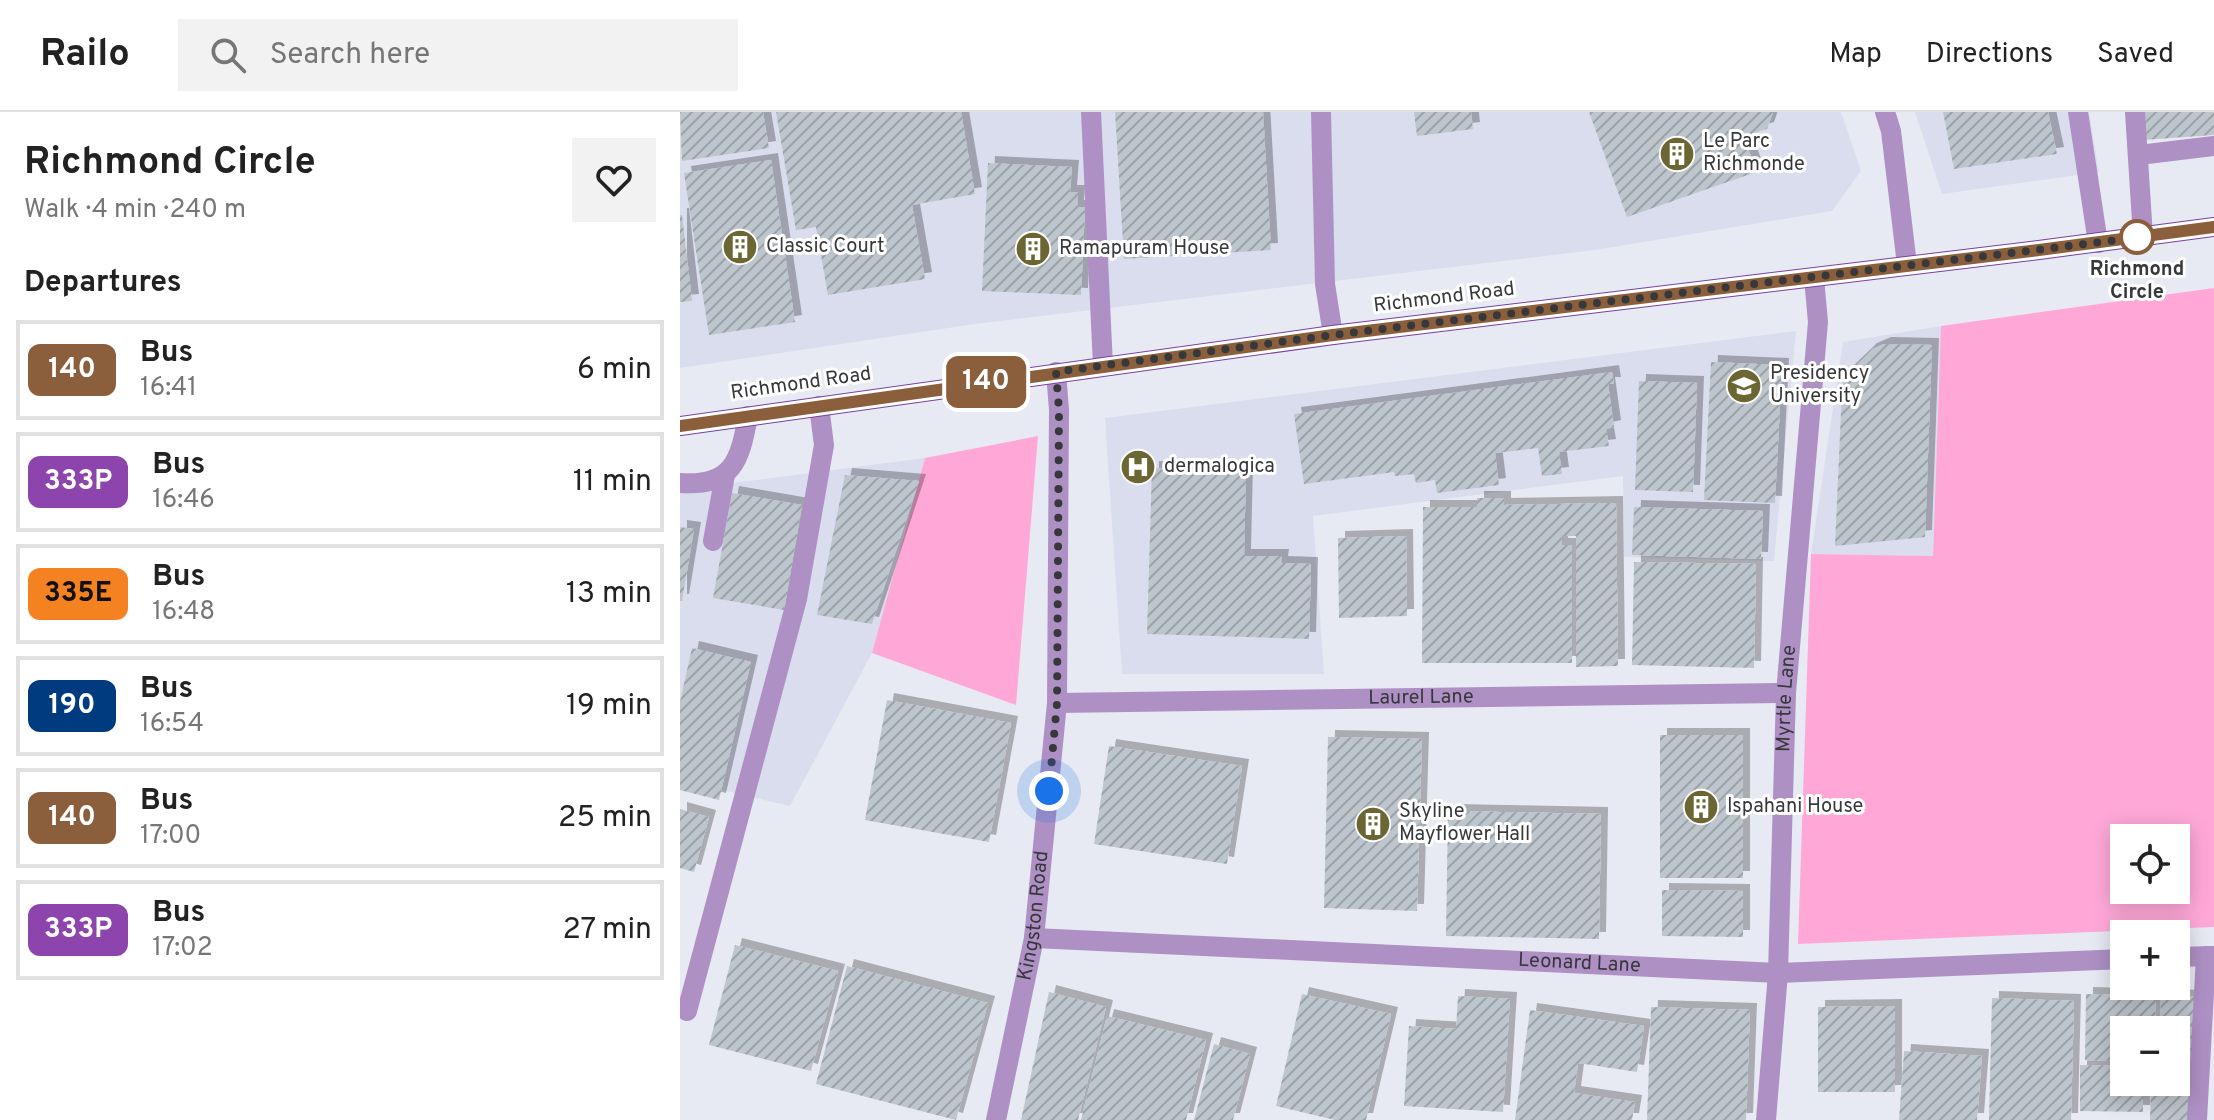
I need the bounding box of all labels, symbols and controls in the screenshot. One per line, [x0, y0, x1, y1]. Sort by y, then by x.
search box [178, 19, 738, 91]
text: Railo [40, 31, 130, 80]
icon: search [206, 33, 250, 77]
text: Search here [270, 37, 430, 74]
text: Map [1829, 37, 1882, 73]
text: Directions [1926, 37, 2053, 73]
text: Saved [2097, 37, 2174, 73]
place label: Le Parc Richmonde [1703, 129, 1805, 178]
building icon: Le Parc Richmonde [1658, 135, 1696, 173]
button: heart [572, 138, 656, 222]
text: Richmond Circle [24, 139, 316, 188]
text: Walk · 4 min · 240 m [24, 194, 246, 227]
marker: Richmond Circle [2120, 220, 2154, 254]
building icon: Classic Court [721, 228, 759, 266]
building icon: Ramapuram House [1014, 230, 1052, 268]
place label: Classic Court [766, 234, 884, 260]
place label: Ramapuram House [1059, 236, 1230, 262]
place label: Richmond Circle [2090, 257, 2184, 306]
text: Departures [24, 265, 182, 302]
street label: Richmond Road [1372, 276, 1516, 320]
text: Bus [140, 335, 193, 372]
text: 140 [48, 352, 96, 388]
text: 6 min [577, 352, 652, 389]
line badge: 140 [940, 356, 1032, 408]
street label: Richmond Road [729, 361, 873, 407]
place label: Presidency University [1770, 361, 1869, 410]
text: 140 [962, 364, 1010, 400]
school or university icon: Presidency University [1725, 367, 1763, 405]
text: 16:41 [140, 372, 197, 405]
text: Bus [152, 447, 205, 484]
hospital icon: dermalogica [1119, 448, 1157, 486]
place label: dermalogica [1164, 454, 1275, 480]
text: 333P [44, 464, 112, 500]
text: 11 min [573, 464, 652, 501]
text: 16:46 [152, 484, 215, 517]
text: Bus [152, 559, 205, 596]
text: 335E [44, 576, 112, 612]
text: 13 min [566, 576, 652, 613]
text: 16:48 [152, 596, 215, 629]
street label: Myrtle Lane [1771, 644, 1803, 753]
text: Bus [140, 671, 193, 708]
street label: Laurel Lane [1368, 684, 1474, 712]
text: 190 [49, 688, 95, 724]
text: 19 min [566, 688, 652, 725]
text: 16:54 [140, 708, 204, 741]
your location [1029, 771, 1069, 811]
text: Bus [140, 783, 193, 820]
building icon: Ispahani House [1682, 788, 1720, 826]
place label: Ispahani House [1727, 794, 1863, 820]
place label: Skyline Mayflower Hall [1399, 799, 1530, 848]
text: 140 [48, 800, 96, 836]
text: 25 min [558, 800, 652, 837]
building icon: Skyline Mayflower Hall [1354, 805, 1392, 843]
text: 17:00 [140, 820, 201, 853]
map controls [2110, 824, 2190, 1096]
button: locate [2110, 824, 2190, 904]
street label: Kingston Road [1012, 850, 1055, 983]
text: Bus [152, 895, 205, 932]
text: 333P [44, 912, 112, 948]
text: 27 min [563, 912, 652, 949]
button: + [2110, 920, 2190, 1000]
text: 17:02 [152, 932, 213, 965]
street label: Leonard Lane [1517, 948, 1641, 980]
button: − [2110, 1016, 2190, 1096]

